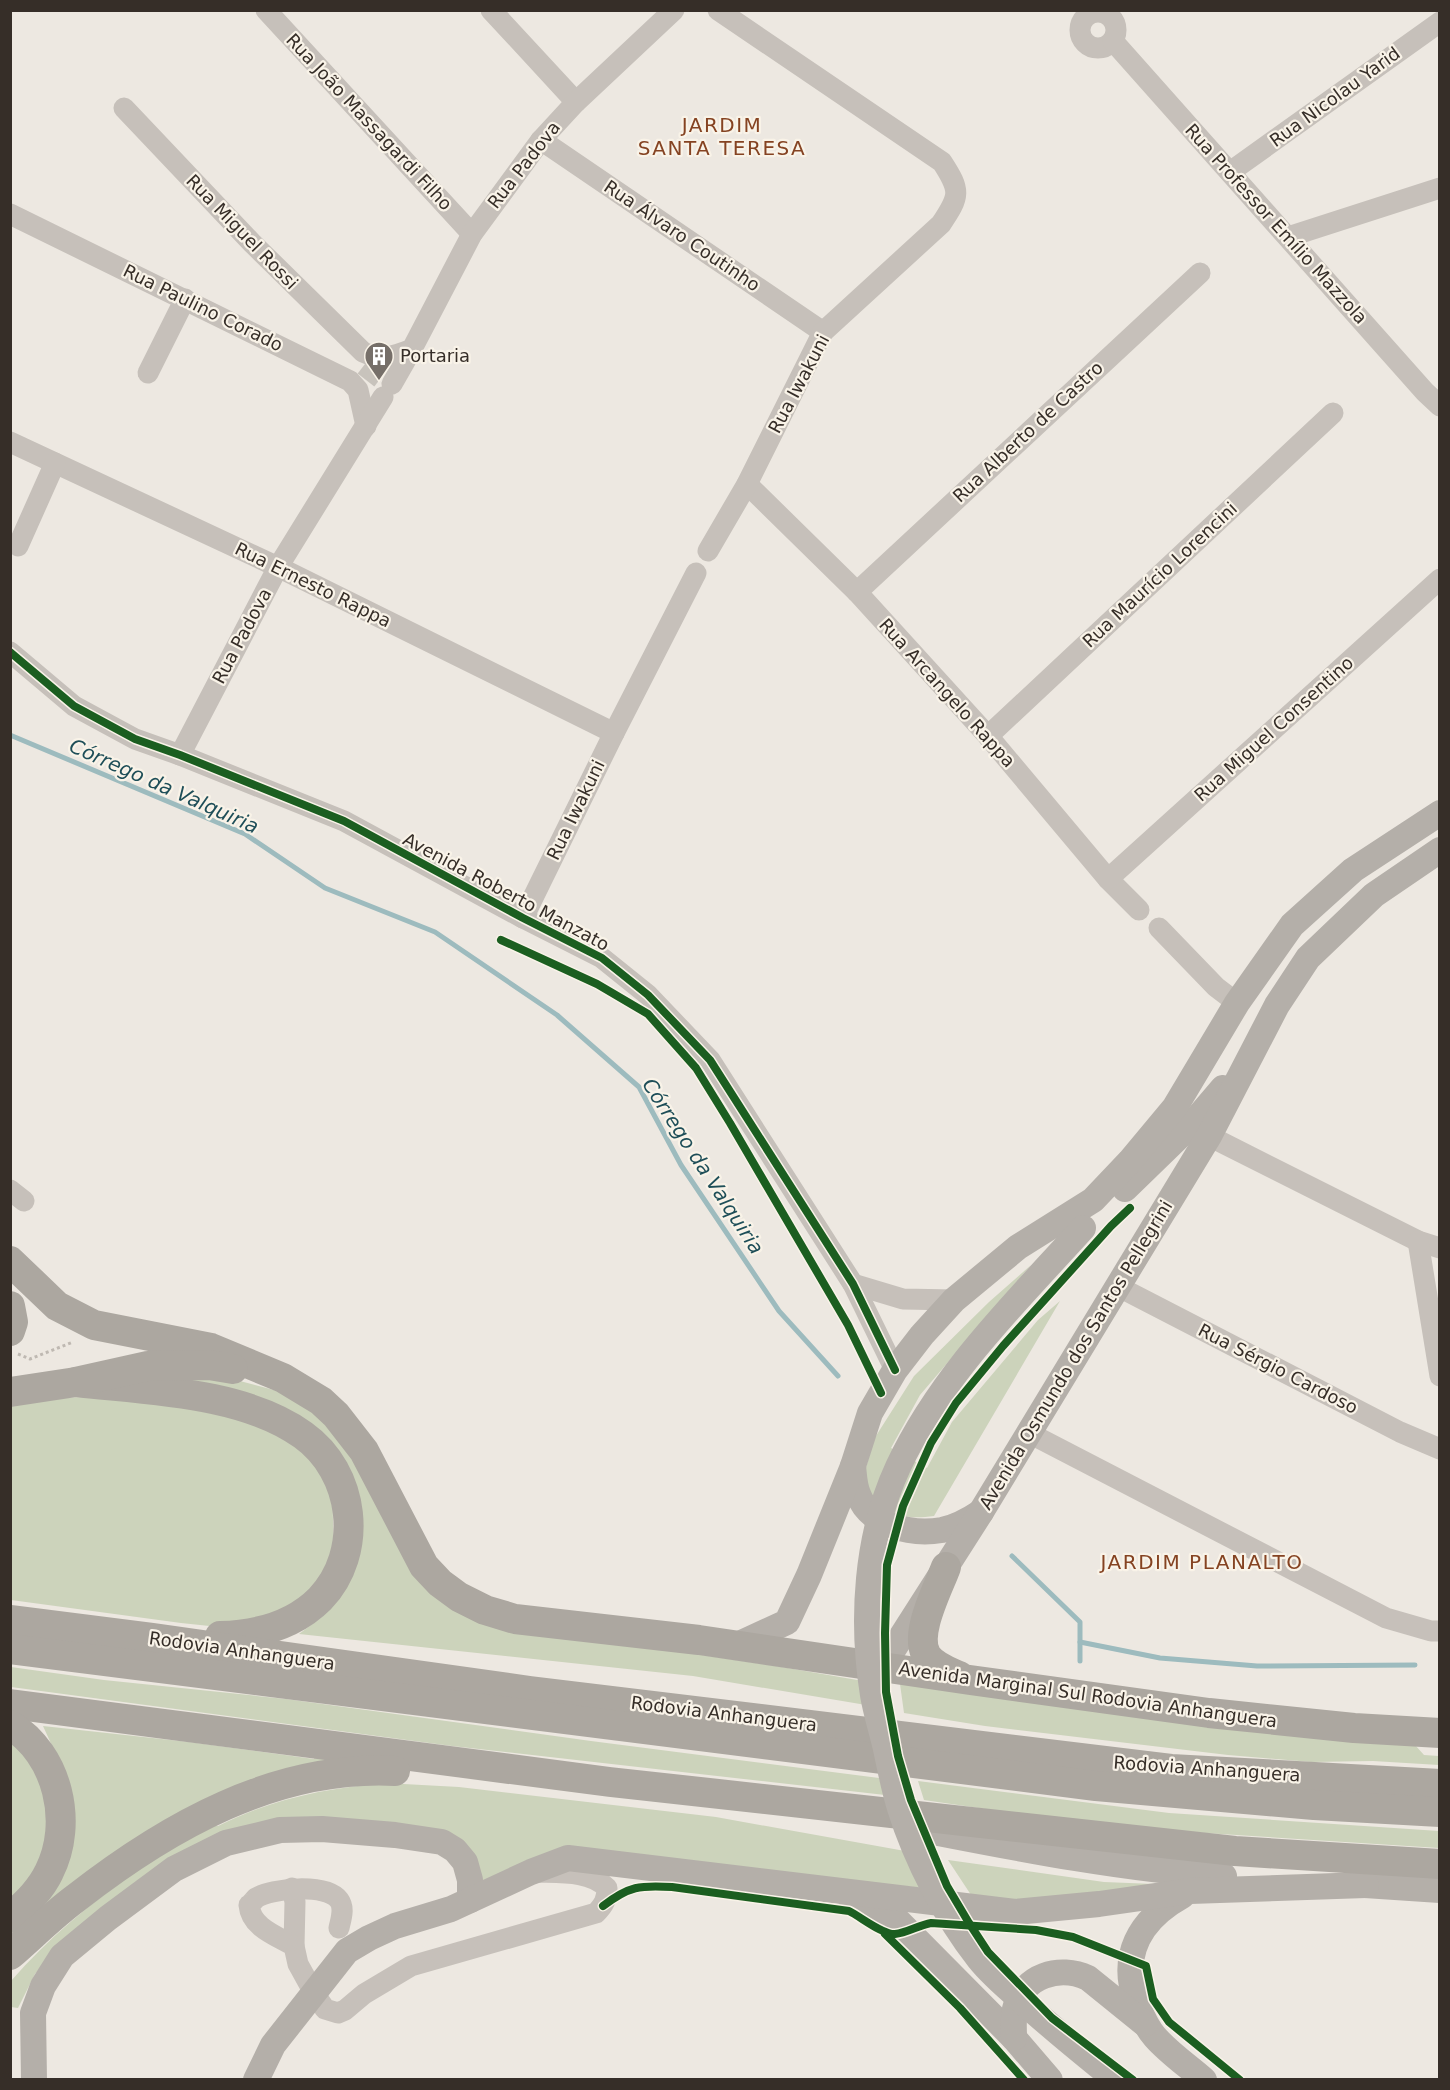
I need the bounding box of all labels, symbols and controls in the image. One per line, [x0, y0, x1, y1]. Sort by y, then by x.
street label: Rua João Massagardi Filho [282, 29, 457, 214]
street label: Rua Nicolau Yarid [1266, 42, 1404, 151]
district label: JARDIM SANTA TERESA [638, 113, 806, 160]
street label: Rua Padova [483, 117, 564, 213]
street label: Rua Professor Emílio Mazzola [1181, 119, 1372, 328]
street label: Rua Miguel Rossi [182, 170, 303, 293]
street label: Rua Álvaro Coutinho [600, 176, 764, 296]
street label: Rua Paulino Corado [120, 260, 286, 355]
street label: Rua Iwakuni [764, 331, 833, 437]
building icon: Portaria [363, 340, 395, 382]
place label: Portaria [400, 345, 470, 366]
street label: Rua Alberto de Castro [948, 357, 1107, 507]
street label: Rua Maurício Lorencini [1078, 498, 1241, 652]
street label: Rua Ernesto Rappa [232, 538, 395, 631]
street label: Rua Padova [208, 584, 275, 687]
street label: Rua Arcangelo Rappa [875, 614, 1020, 771]
street label: Rua Miguel Consentino [1190, 652, 1357, 805]
water label: Córrego da Valquiria [66, 733, 262, 839]
street label: Rua Iwakuni [542, 756, 609, 863]
street label: Avenida Roberto Manzato [400, 828, 613, 955]
water label: Córrego da Valquiria [637, 1074, 769, 1258]
street label: Avenida Osmundo dos Santos Pellegrini [975, 1196, 1176, 1513]
street label: Rua Sérgio Cardoso [1195, 1319, 1361, 1418]
district label: JARDIM PLANALTO [1099, 1550, 1303, 1574]
street label: Rodovia Anhanguera [148, 1627, 336, 1674]
street label: Avenida Marginal Sul Rodovia Anhanguera [898, 1658, 1279, 1731]
street label: Rodovia Anhanguera [630, 1692, 818, 1735]
street label: Rodovia Anhanguera [1113, 1751, 1301, 1786]

